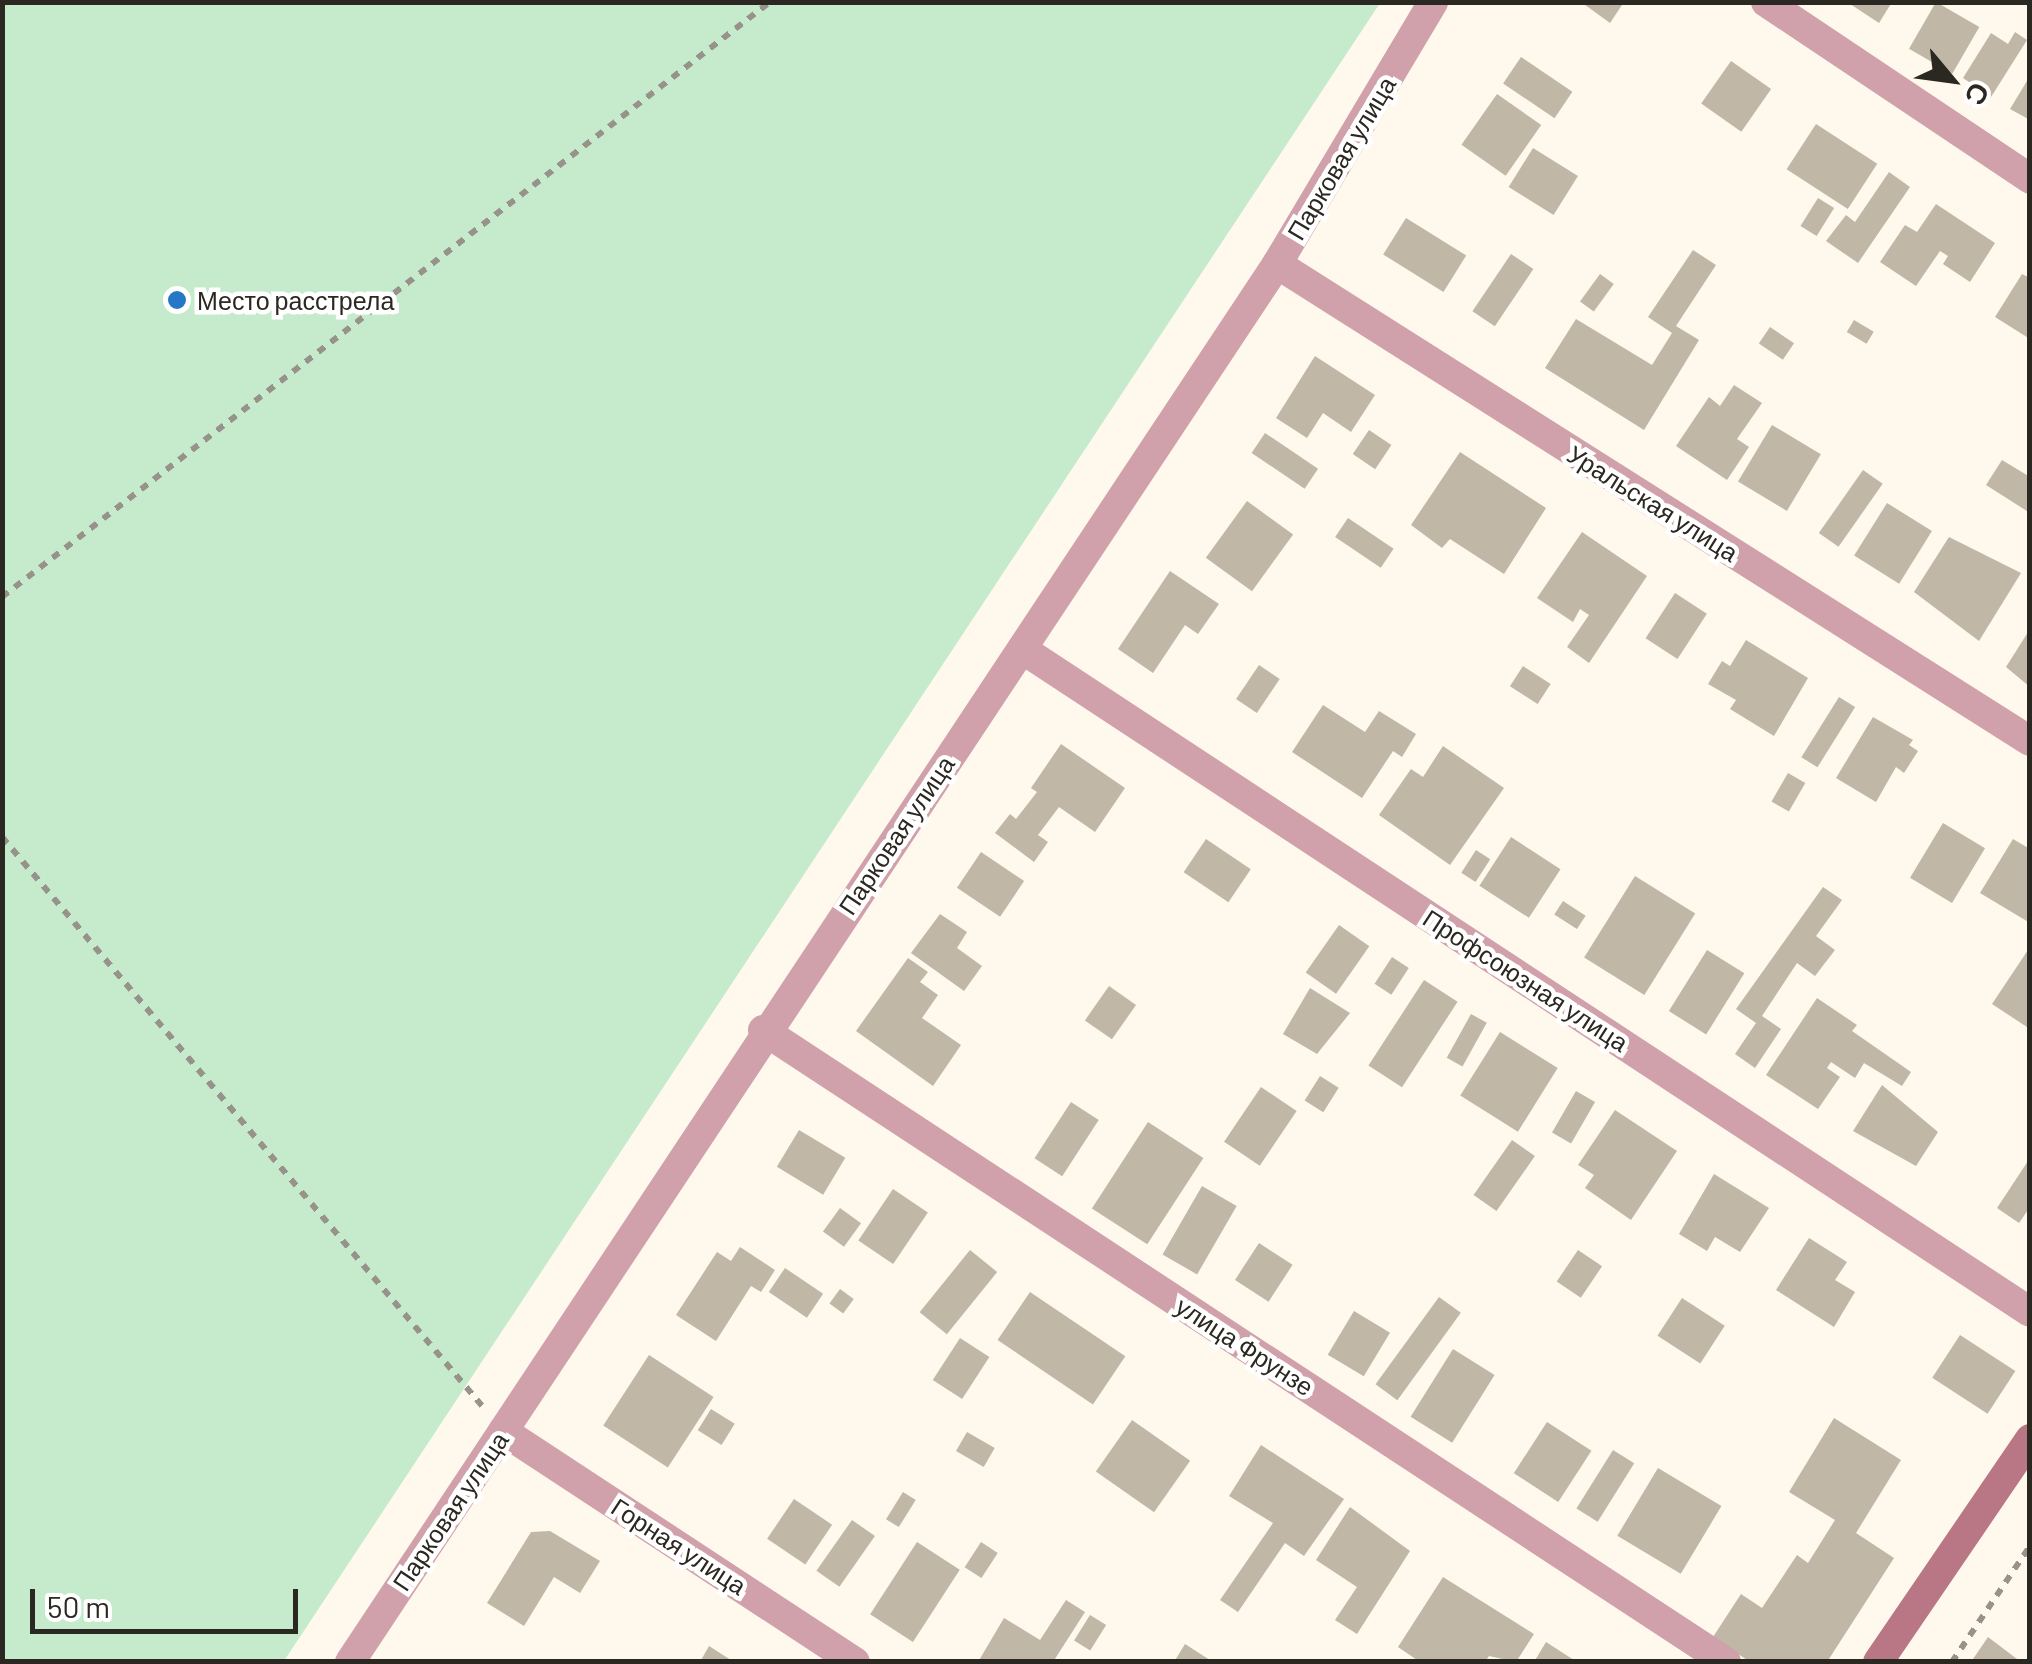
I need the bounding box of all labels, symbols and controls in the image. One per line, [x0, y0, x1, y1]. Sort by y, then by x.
north arrow [1902, 30, 2002, 130]
street label: Парковая улица [1280, 71, 1402, 245]
text: С [1958, 77, 1998, 112]
place label: Место расстрела [197, 285, 394, 315]
marker: Место расстрела [166, 289, 188, 311]
street label: Уральская улица [1562, 439, 1744, 567]
street label: Парковая улица [832, 750, 960, 920]
street label: Профсоюзная улица [1418, 903, 1634, 1057]
street label: улица Фрунзе [1171, 1290, 1319, 1402]
street label: Парковая улица [386, 1426, 514, 1596]
street label: Горная улица [606, 1491, 752, 1601]
scale bar [35, 1569, 302, 1631]
text: 50 m [47, 1588, 110, 1624]

